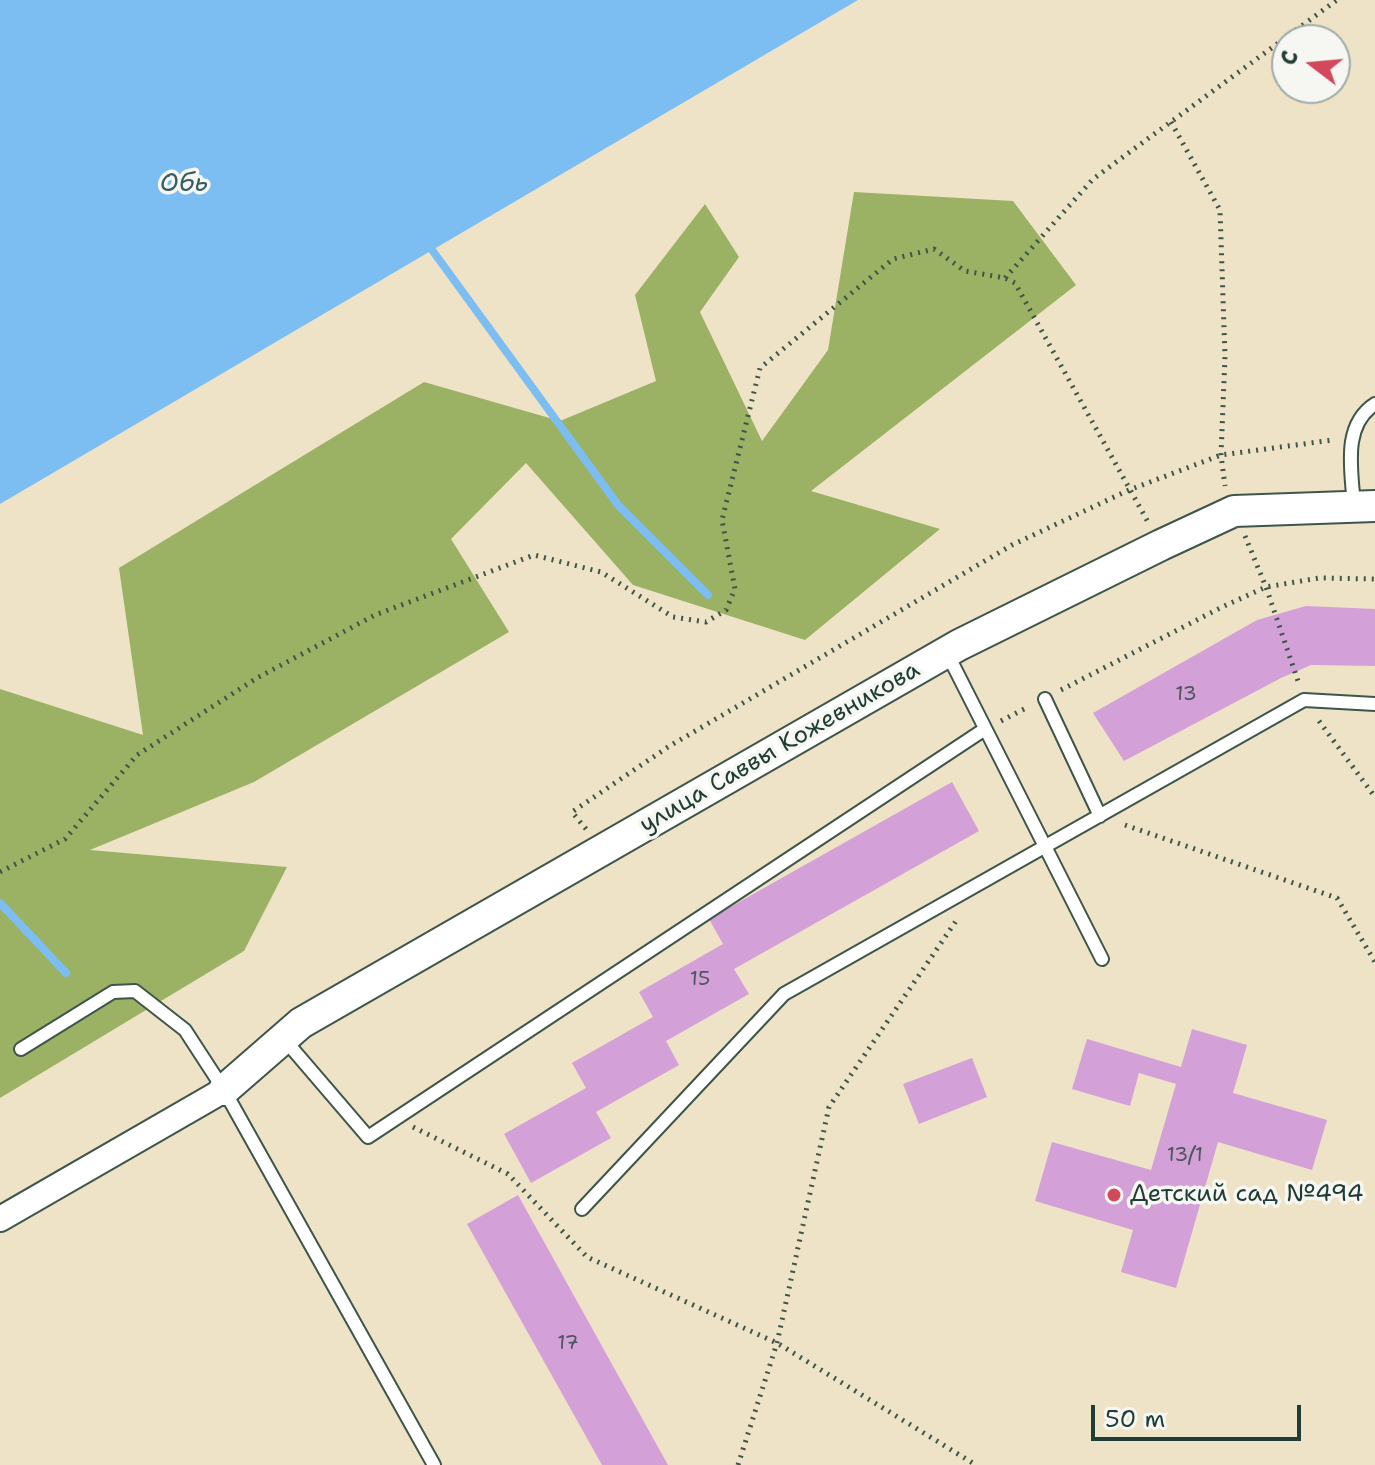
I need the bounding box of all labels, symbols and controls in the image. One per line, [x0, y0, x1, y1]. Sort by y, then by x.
north arrow [1271, 24, 1351, 104]
text: С [1274, 47, 1305, 68]
water label: Обь [160, 168, 208, 200]
street label: улица Саввы Кожевникова [635, 656, 925, 840]
house number: 13 [1175, 683, 1197, 707]
house number: 15 [690, 968, 710, 992]
house number: 13/1 [1167, 1144, 1203, 1168]
place label: Детский сад №494 [1130, 1181, 1363, 1209]
marker: Детский сад №494 [1105, 1186, 1123, 1204]
house number: 17 [557, 1332, 579, 1356]
scale bar [1095, 1389, 1305, 1439]
text: 50 m [1105, 1403, 1165, 1435]

